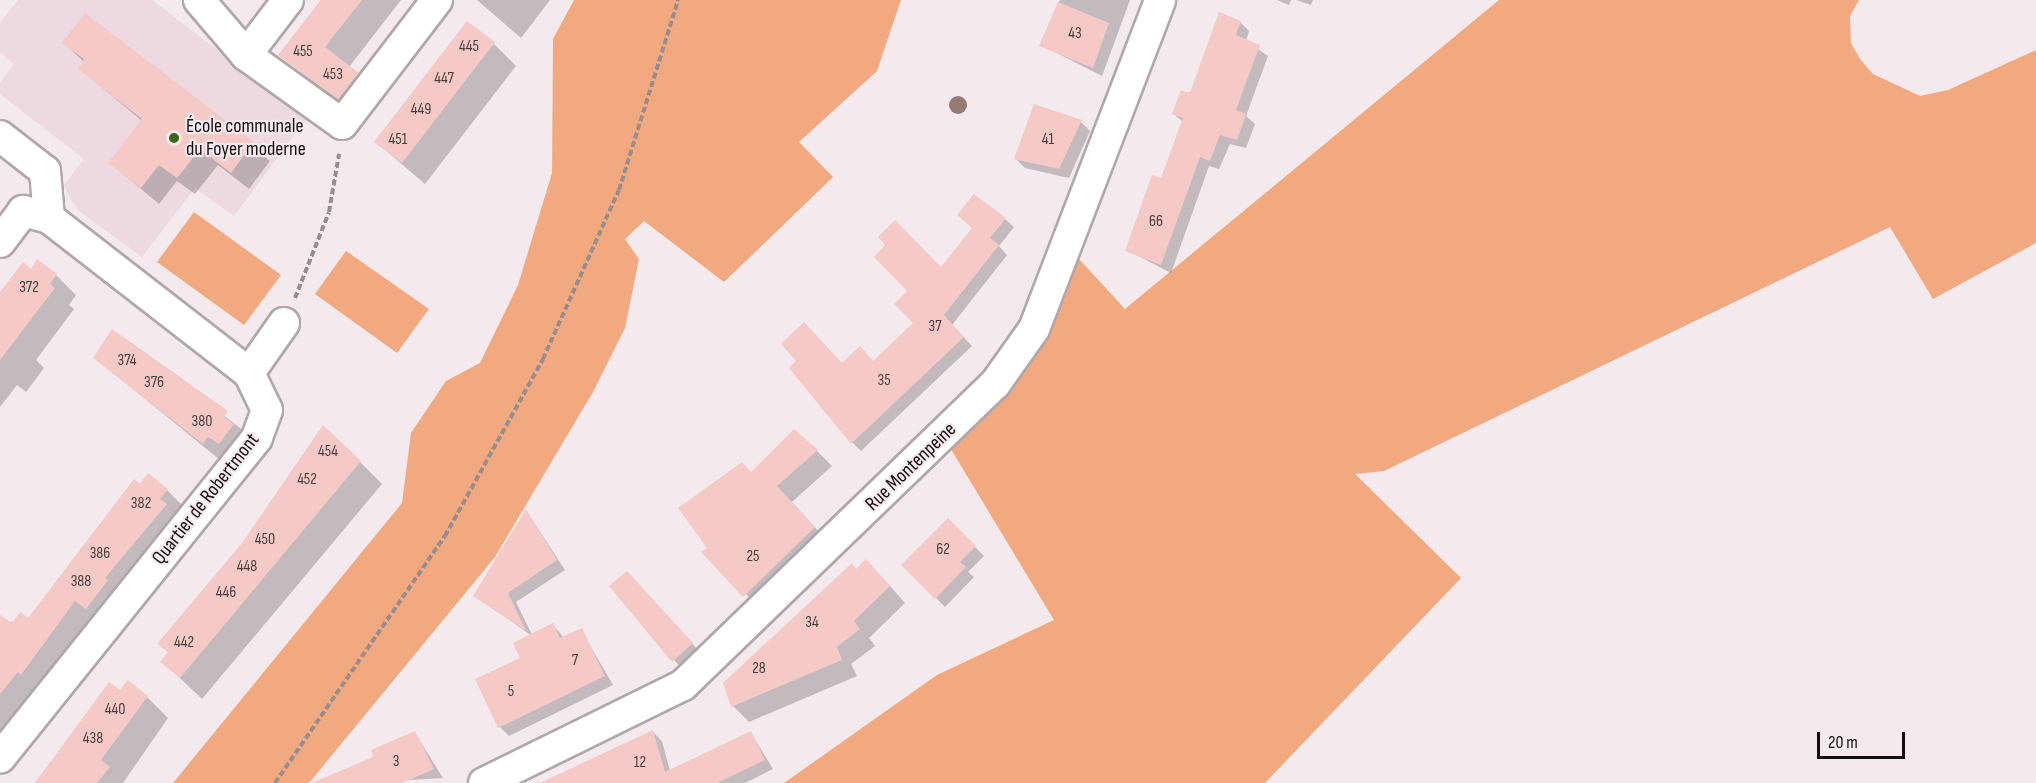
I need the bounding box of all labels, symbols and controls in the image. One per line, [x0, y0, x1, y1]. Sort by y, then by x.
house number: 43 [1068, 24, 1082, 44]
house number: 445 [459, 37, 479, 57]
house number: 455 [293, 42, 313, 62]
house number: 453 [323, 65, 343, 85]
house number: 447 [434, 69, 454, 89]
house number: 449 [411, 100, 431, 120]
place label: École communale du Foyer moderne [186, 114, 306, 161]
house number: 451 [389, 130, 407, 150]
house number: 41 [1042, 130, 1054, 150]
marker: École communale du Foyer moderne [167, 131, 181, 145]
house number: 66 [1149, 212, 1163, 232]
house number: 372 [19, 278, 39, 298]
house number: 37 [928, 317, 942, 337]
house number: 374 [118, 351, 136, 371]
house number: 35 [877, 371, 891, 391]
house number: 376 [144, 373, 164, 393]
house number: 380 [192, 412, 212, 432]
street label: Rue Montenpeine [861, 418, 961, 516]
street label: Quartier de Robertmont [147, 429, 265, 569]
house number: 454 [318, 442, 338, 462]
house number: 452 [297, 470, 317, 490]
house number: 382 [131, 494, 151, 514]
house number: 450 [255, 530, 275, 550]
house number: 62 [936, 540, 950, 560]
house number: 386 [90, 544, 110, 564]
house number: 25 [746, 547, 760, 567]
house number: 448 [237, 557, 257, 577]
house number: 388 [71, 572, 91, 592]
house number: 446 [216, 583, 236, 603]
house number: 34 [805, 613, 819, 633]
house number: 442 [174, 633, 194, 653]
house number: 7 [572, 651, 578, 671]
house number: 28 [752, 659, 766, 679]
house number: 5 [508, 682, 514, 702]
house number: 440 [105, 700, 125, 720]
scale bar [1820, 720, 1908, 758]
house number: 438 [83, 729, 103, 749]
text: 20 m [1828, 732, 1858, 753]
house number: 3 [393, 752, 399, 772]
house number: 12 [634, 753, 646, 773]

